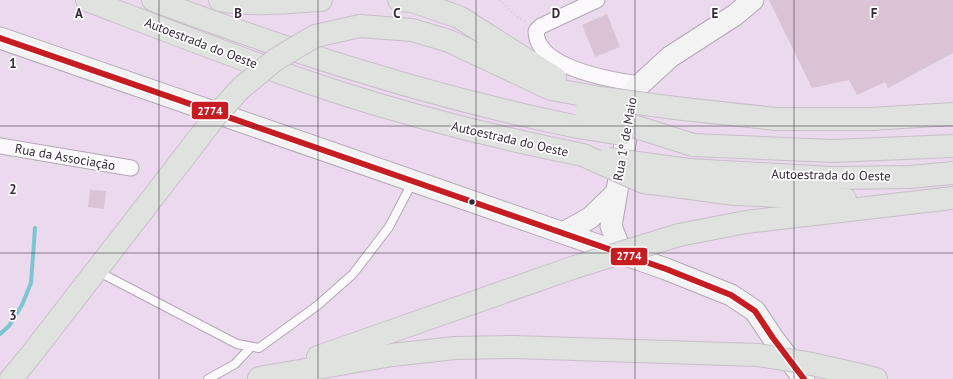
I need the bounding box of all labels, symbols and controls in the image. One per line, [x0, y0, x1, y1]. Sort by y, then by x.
text: A [75, 5, 83, 22]
text: B [234, 5, 242, 22]
text: C [393, 5, 401, 22]
text: D [552, 5, 560, 22]
text: E [712, 5, 719, 22]
text: F [871, 5, 878, 22]
street label: Autoestrada do Oeste [142, 14, 260, 72]
text: 1 [9, 55, 17, 72]
street label: Rua 1º de Maio [609, 96, 641, 182]
line badge: 2774 [191, 101, 229, 120]
text: 2774 [198, 104, 223, 118]
street label: Autoestrada do Oeste [450, 117, 570, 161]
street label: Rua da Associação [13, 140, 117, 174]
street label: Autoestrada do Oeste [771, 165, 891, 185]
text: 2 [9, 181, 17, 198]
unlabelled marker [467, 197, 477, 207]
line badge: 2774 [610, 247, 648, 266]
text: 2774 [617, 249, 642, 263]
text: 3 [9, 307, 17, 324]

